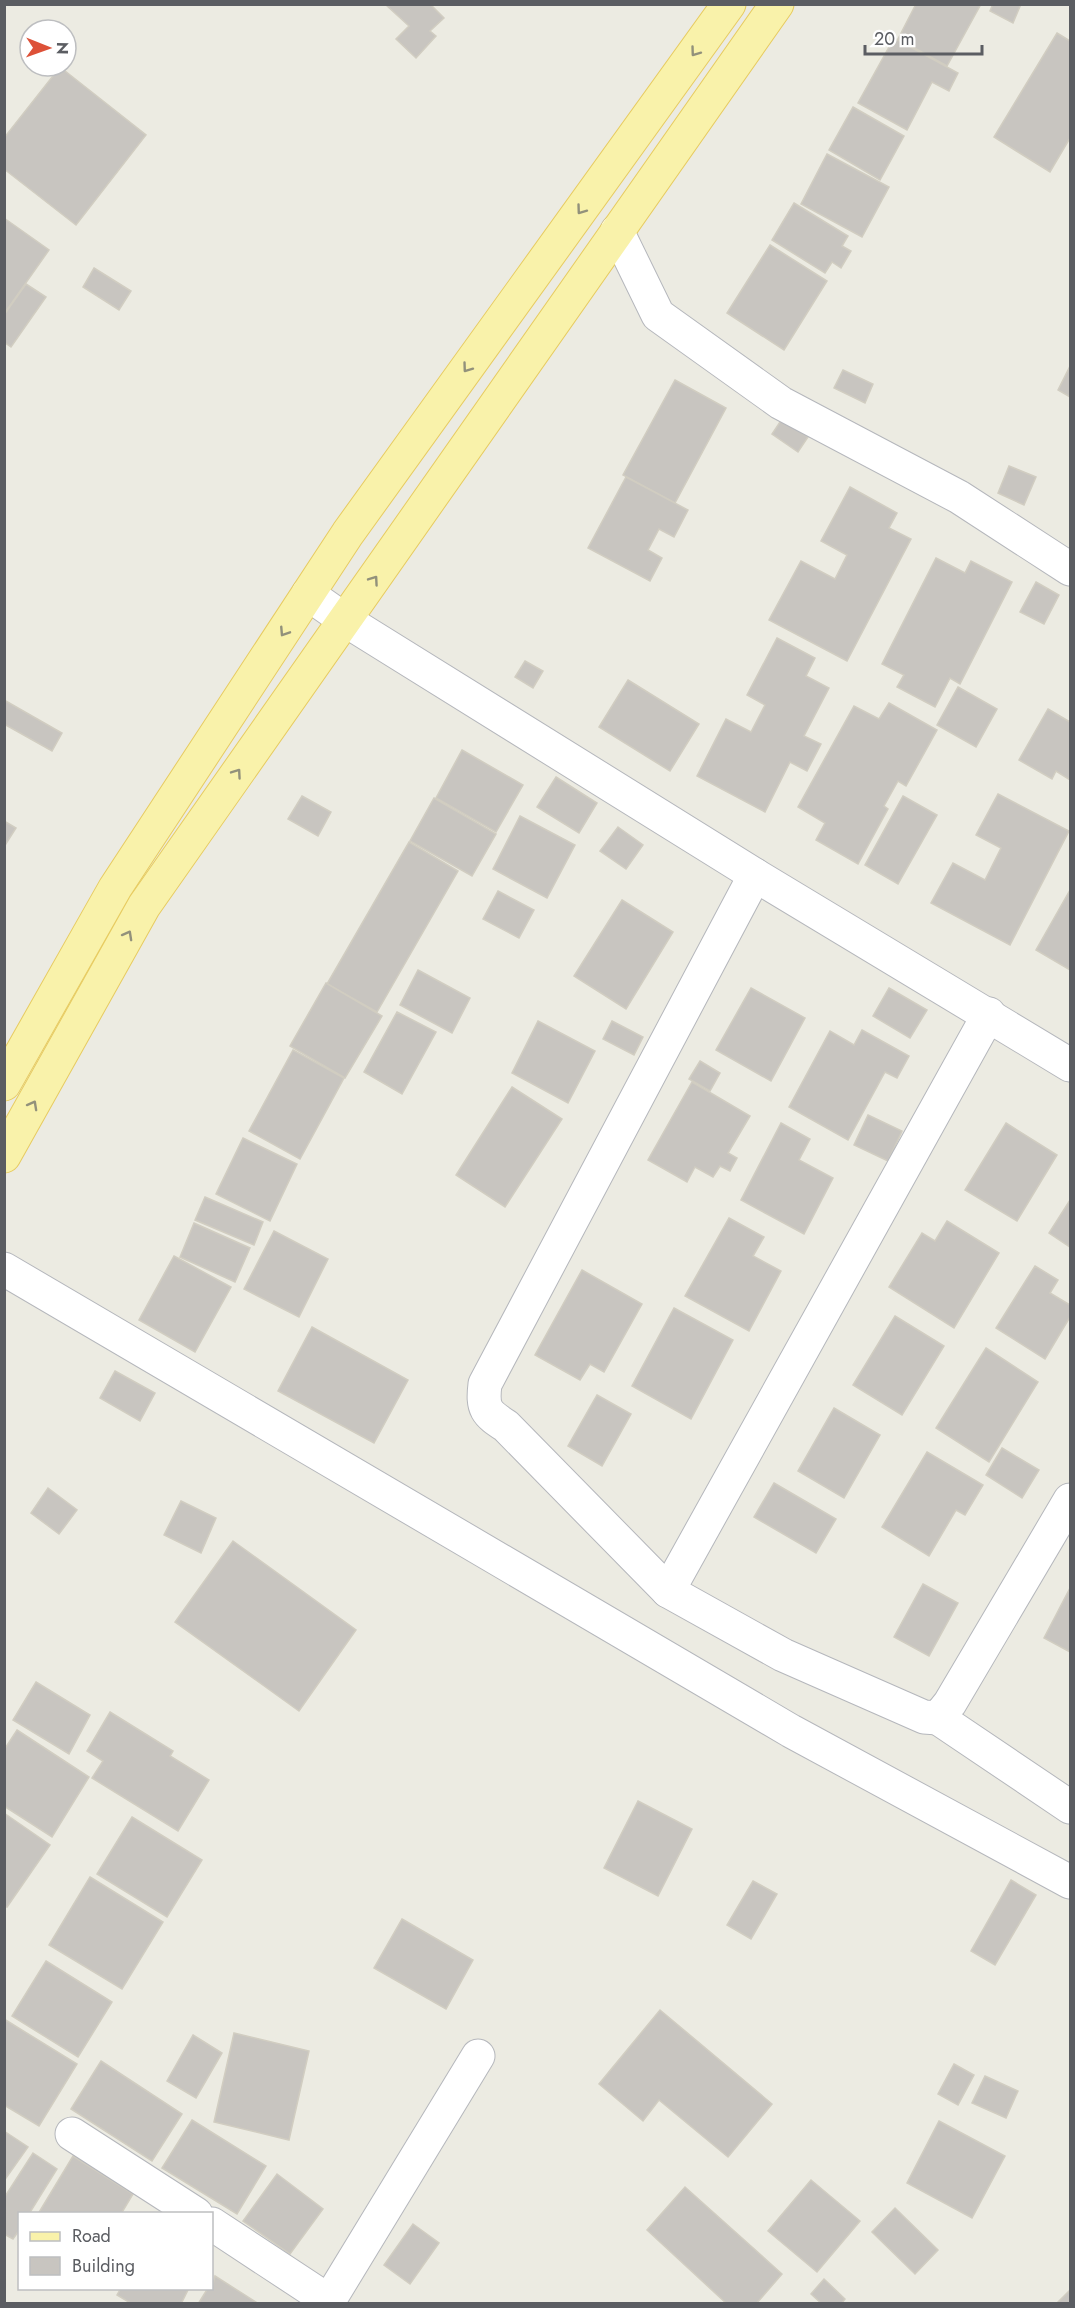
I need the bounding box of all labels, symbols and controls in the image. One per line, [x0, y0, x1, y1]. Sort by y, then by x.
north arrow [18, 18, 78, 78]
scale bar [865, 18, 982, 56]
text: 20 m [874, 26, 914, 52]
text: N [51, 42, 74, 55]
one-way arrow [691, 45, 702, 56]
one-way arrow [577, 204, 588, 215]
one-way arrow [463, 362, 474, 373]
one-way arrow [367, 575, 378, 586]
one-way arrow [280, 625, 291, 636]
one-way arrow [230, 769, 241, 780]
one-way arrow [121, 930, 132, 941]
one-way arrow [26, 1101, 37, 1111]
legend [18, 2212, 213, 2290]
text: Road [72, 2223, 111, 2249]
text: Building [72, 2253, 135, 2279]

